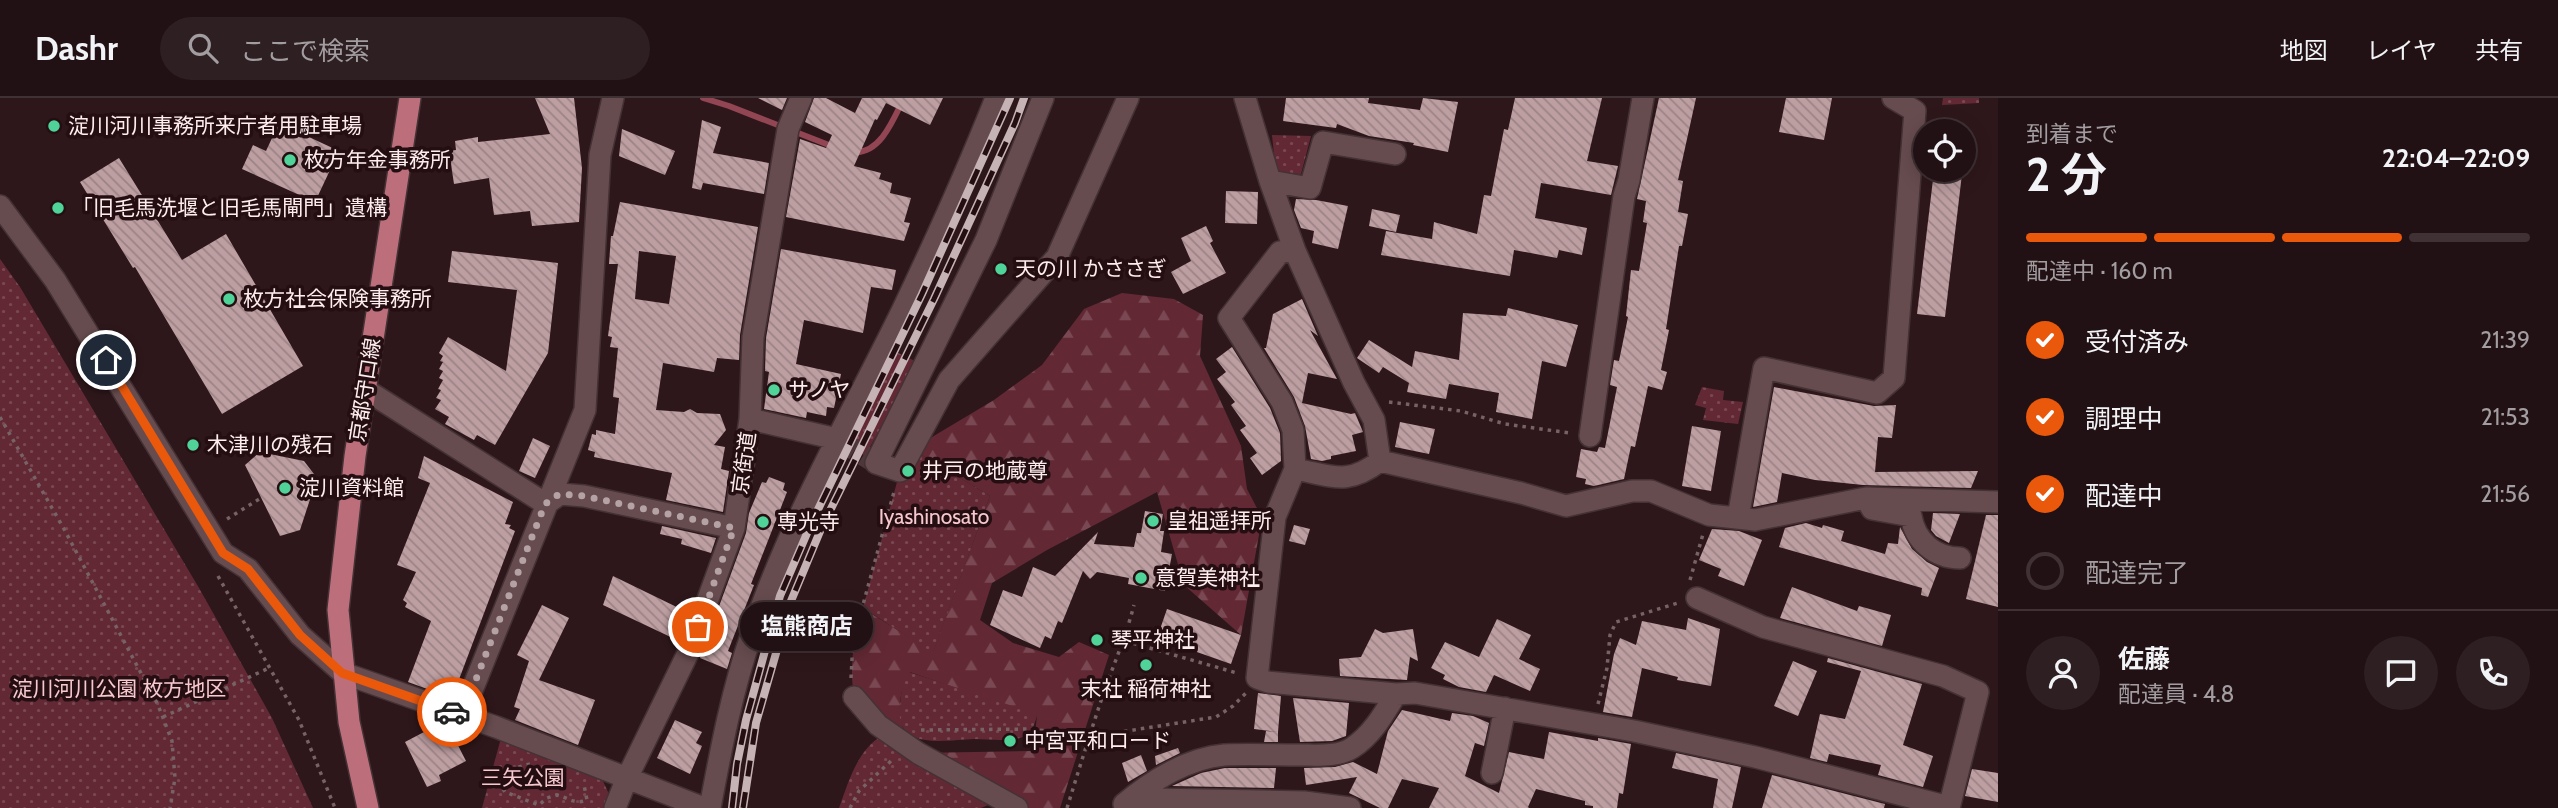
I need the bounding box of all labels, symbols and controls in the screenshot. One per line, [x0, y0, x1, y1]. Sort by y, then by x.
search box [160, 17, 650, 80]
text: Dashr [35, 28, 118, 68]
icon: search [184, 29, 222, 67]
text: ここで検索 [240, 35, 370, 67]
text: 地図 [2280, 36, 2328, 65]
text: レイヤ [2366, 36, 2437, 65]
text: 共有 [2475, 36, 2523, 65]
place label: 淀川河川事務所来庁者用駐車場 [68, 113, 362, 138]
marker: 淀川河川事務所来庁者用駐車場 [46, 118, 62, 134]
map controls [1913, 119, 1976, 182]
button: locate [1913, 119, 1976, 182]
text: 到着まで [2026, 120, 2118, 148]
text: 22:04–22:09 [2382, 142, 2530, 174]
place label: 枚方年金事務所 [304, 147, 451, 172]
text: 2 分 [2026, 147, 2107, 203]
marker: 枚方年金事務所 [282, 152, 298, 168]
place label: 「旧毛馬洗堰と旧毛馬閘門」遺構 [72, 195, 387, 220]
marker: 「旧毛馬洗堰と旧毛馬閘門」遺構 [50, 200, 66, 216]
place label: 天の川 かささぎ [1015, 256, 1167, 281]
text: 配達中 · 160 m [2026, 257, 2173, 285]
marker: 天の川 かささぎ [993, 261, 1009, 277]
place label: 枚方社会保険事務所 [243, 286, 432, 311]
marker: 枚方社会保険事務所 [221, 291, 237, 307]
icon: check [2026, 321, 2064, 359]
text: 受付済み [2085, 326, 2189, 358]
text: 21:39 [2480, 326, 2530, 354]
pin [76, 330, 136, 390]
street label: 京都守口線 [344, 336, 385, 444]
icon: home [87, 341, 125, 379]
place label: サノヤ [788, 377, 851, 402]
marker: サノヤ [766, 382, 782, 398]
icon: check [2026, 398, 2064, 436]
text: 調理中 [2085, 403, 2163, 435]
text: 21:53 [2481, 403, 2530, 431]
street label: 京街道 [727, 430, 760, 496]
place label: 木津川の残石 [207, 432, 333, 457]
marker: 木津川の残石 [185, 437, 201, 453]
place label: 井戸の地蔵尊 [922, 458, 1048, 483]
marker: 井戸の地蔵尊 [900, 463, 916, 479]
place label: 淀川資料館 [299, 475, 404, 500]
icon: check [2026, 475, 2064, 513]
marker: 淀川資料館 [277, 480, 293, 496]
text: 配達中 [2085, 480, 2163, 512]
text: 21:56 [2480, 480, 2530, 508]
park label: Iyashinosato [879, 504, 989, 529]
place label: 皇祖遥拝所 [1167, 508, 1272, 533]
place label: 専光寺 [777, 509, 840, 534]
marker: 皇祖遥拝所 [1145, 513, 1161, 529]
marker: 専光寺 [755, 514, 771, 530]
text: 配達完了 [2085, 557, 2189, 589]
place label: 意賀美神社 [1155, 565, 1260, 590]
marker: 意賀美神社 [1133, 570, 1149, 586]
pin [668, 597, 728, 657]
callout: 塩熊商店 [740, 602, 873, 652]
icon: bag [679, 608, 717, 646]
text: 塩熊商店 [761, 612, 853, 640]
place label: 琴平神社 [1111, 627, 1195, 652]
marker: 琴平神社 [1089, 632, 1105, 648]
button: person [2026, 636, 2100, 710]
button: chat [2364, 636, 2438, 710]
button: phone [2456, 636, 2530, 710]
text: 佐藤 [2118, 643, 2170, 675]
marker: 末社 稲荷神社 [1138, 657, 1154, 673]
park label: 淀川河川公園 枚方地区 [12, 676, 226, 701]
place label: 末社 稲荷神社 [1081, 676, 1211, 701]
courier [417, 677, 487, 747]
text: 配達員 · 4.8 [2118, 680, 2235, 708]
icon: car [433, 693, 471, 731]
place label: 中宮平和ロード [1024, 728, 1171, 753]
marker: 中宮平和ロード [1002, 733, 1018, 749]
park label: 三矢公園 [481, 765, 565, 790]

